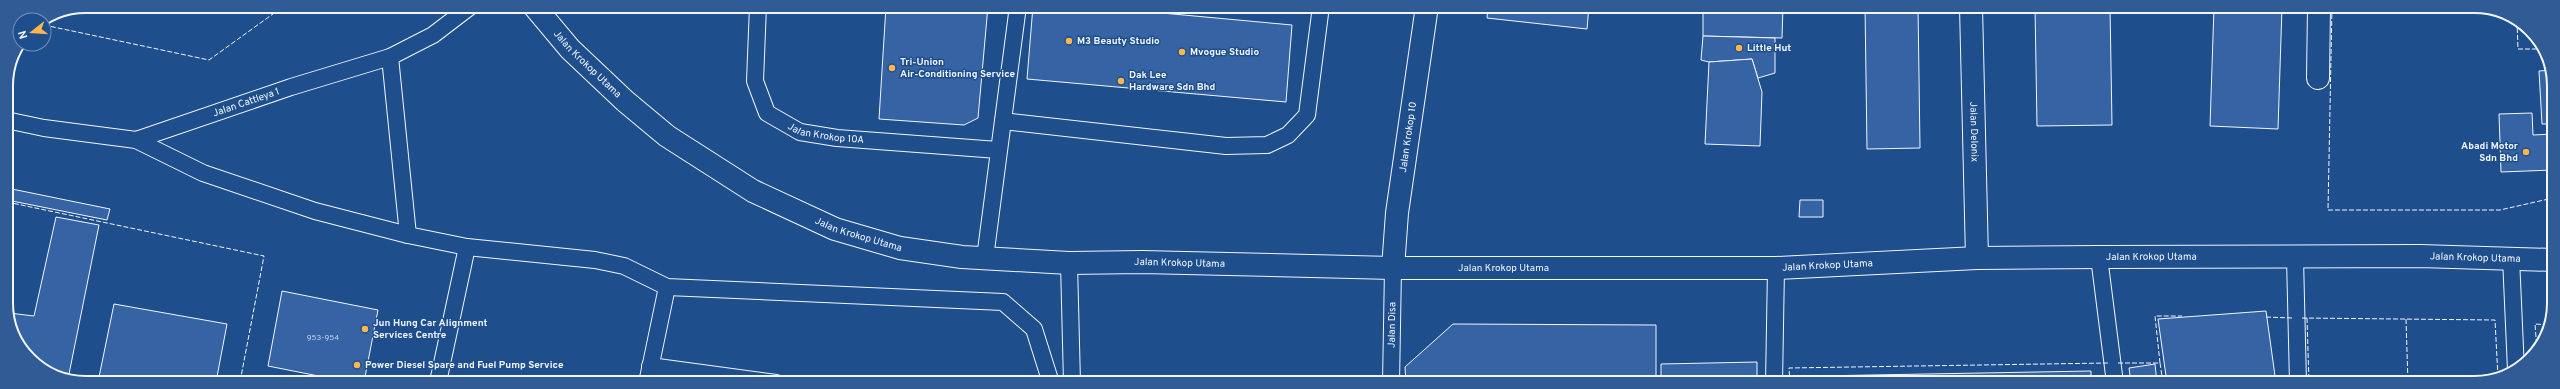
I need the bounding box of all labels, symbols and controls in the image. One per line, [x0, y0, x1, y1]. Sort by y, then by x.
north arrow [12, 12, 52, 52]
street label: Jalan Krokop Utama [551, 28, 624, 101]
text: N [16, 29, 31, 40]
place label: M3 Beauty Studio [1077, 35, 1160, 48]
marker: M3 Beauty Studio [1064, 36, 1074, 46]
place label: Little Hut [1747, 42, 1791, 55]
marker: Little Hut [1734, 43, 1744, 53]
place label: Mvogue Studio [1190, 46, 1259, 59]
marker: Mvogue Studio [1177, 47, 1187, 57]
place label: Tri-Union Air-Conditioning Service [900, 56, 1016, 81]
marker: Tri-Union Air-Conditioning Service [887, 63, 897, 73]
place label: Dak Lee Hardware Sdn Bhd [1129, 69, 1215, 94]
marker: Dak Lee Hardware Sdn Bhd [1116, 76, 1126, 86]
street label: Jalan Cattleya 1 [211, 85, 281, 120]
street label: Jalan Krokop 10 [1396, 101, 1420, 173]
street label: Jalan Delonix [1967, 102, 1981, 162]
street label: Jalan Krokop 10A [785, 120, 865, 147]
place label: Abadi Motor Sdn Bhd [2461, 140, 2519, 165]
marker: Abadi Motor Sdn Bhd [2521, 147, 2531, 157]
street label: Jalan Krokop Utama [813, 214, 904, 255]
street label: Jalan Krokop Utama [2106, 250, 2197, 263]
street label: Jalan Krokop Utama [2430, 250, 2521, 266]
street label: Jalan Krokop Utama [1134, 255, 1225, 270]
street label: Jalan Krokop Utama [1782, 257, 1873, 274]
street label: Jalan Krokop Utama [1458, 262, 1549, 275]
street label: Jalan Disa [1385, 302, 1399, 348]
place label: Jun Hung Car Alignment Services Centre [373, 317, 487, 342]
marker: Jun Hung Car Alignment Services Centre [360, 324, 370, 334]
house number: 953-954 [307, 333, 339, 343]
place label: Power Diesel Spare and Fuel Pump Service [365, 359, 564, 372]
marker: Power Diesel Spare and Fuel Pump Service [352, 360, 362, 370]

